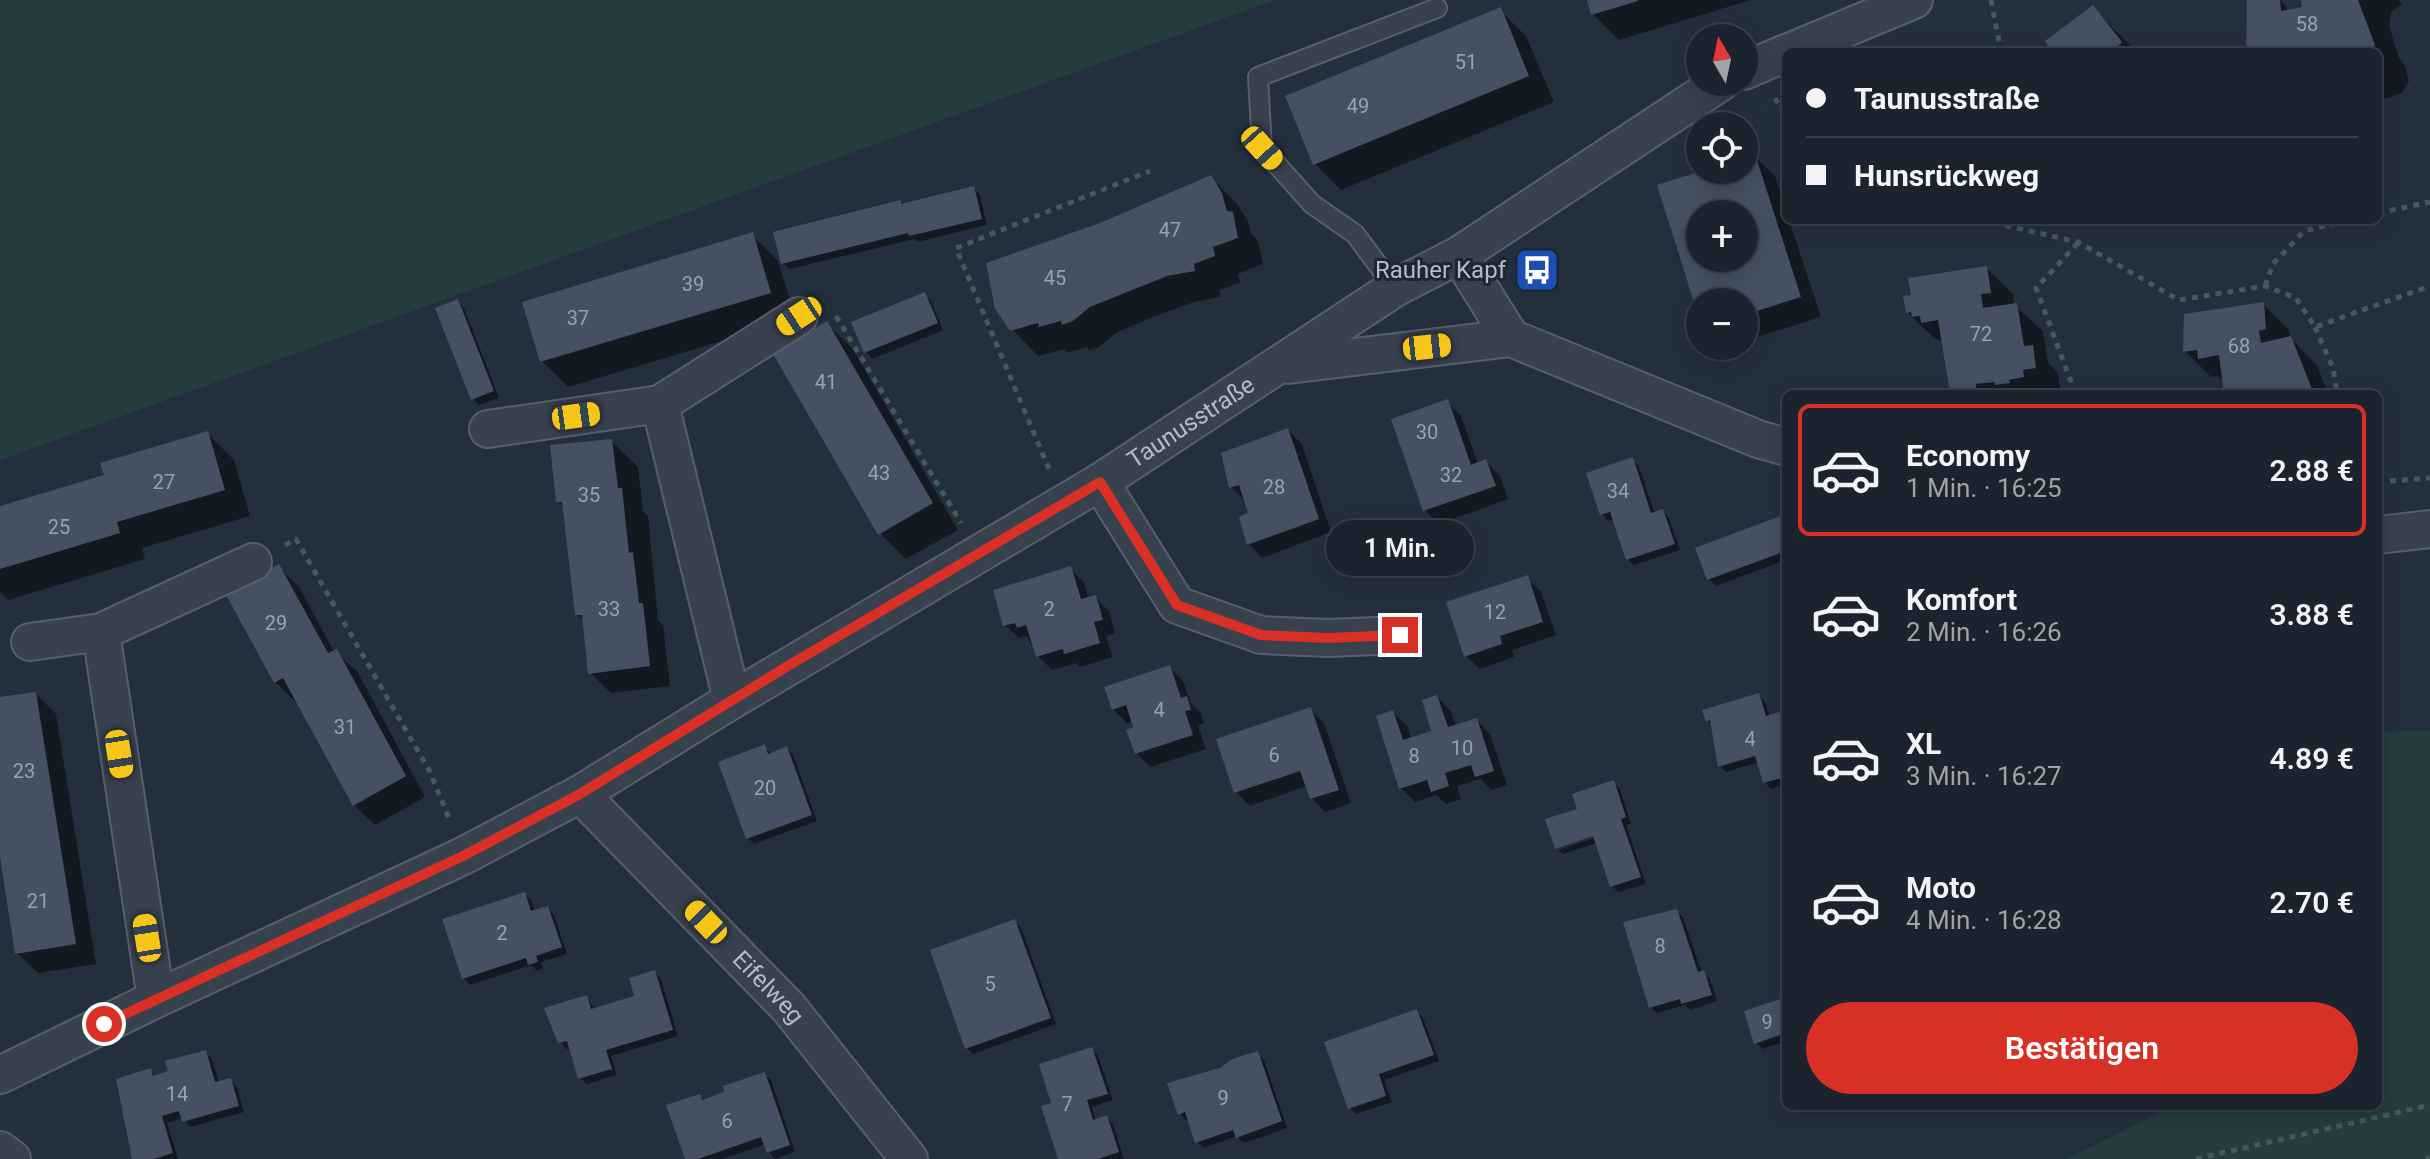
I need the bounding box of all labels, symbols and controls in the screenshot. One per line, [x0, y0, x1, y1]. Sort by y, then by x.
house number: 58 [2296, 12, 2318, 36]
north arrow [1686, 24, 1758, 96]
map controls [1686, 24, 1758, 360]
house number: 51 [1455, 50, 1477, 74]
text: Taunusstraße [1854, 81, 2040, 116]
house number: 49 [1347, 94, 1369, 118]
button: locate [1686, 112, 1758, 184]
car [1237, 122, 1287, 174]
text: Hunsrückweg [1854, 158, 2039, 193]
button: + [1686, 200, 1758, 272]
house number: 47 [1159, 218, 1181, 242]
bus stop icon: Rauher Kapf [1513, 246, 1561, 294]
place label: Rauher Kapf [1375, 256, 1507, 284]
house number: 45 [1044, 266, 1066, 290]
house number: 39 [682, 272, 704, 296]
button: − [1686, 288, 1758, 360]
car [772, 293, 826, 339]
house number: 37 [567, 306, 589, 330]
house number: 72 [1970, 322, 1992, 346]
car [1402, 333, 1452, 361]
house number: 68 [2228, 334, 2250, 358]
house number: 41 [815, 370, 837, 394]
street label: Taunusstraße [1122, 370, 1260, 474]
car [551, 401, 601, 431]
house number: 30 [1416, 420, 1438, 444]
icon: car [1810, 434, 1882, 506]
text: Economy [1906, 438, 2030, 473]
text: 2.88 € [2269, 453, 2354, 488]
house number: 43 [868, 461, 890, 485]
house number: 32 [1440, 463, 1462, 487]
house number: 27 [153, 470, 175, 494]
text: 1 Min. · 16:25 [1906, 473, 2062, 503]
house number: 28 [1263, 475, 1285, 499]
house number: 34 [1607, 479, 1629, 503]
house number: 35 [578, 483, 600, 507]
house number: 25 [48, 515, 70, 539]
callout: 1 Min. [1326, 519, 1474, 575]
text: 1 Min. [1364, 533, 1436, 563]
icon: car [1810, 578, 1882, 650]
text: Komfort [1906, 582, 2017, 617]
house number: 33 [598, 597, 620, 621]
house number: 2 [1043, 597, 1055, 621]
text: 3.88 € [2269, 597, 2354, 632]
house number: 12 [1484, 600, 1506, 624]
house number: 29 [265, 611, 287, 635]
route end [1382, 617, 1418, 653]
text: 2 Min. · 16:26 [1906, 617, 2062, 647]
house number: 4 [1153, 698, 1165, 722]
house number: 31 [334, 715, 356, 739]
icon: car [1810, 722, 1882, 794]
text: XL [1906, 726, 1941, 761]
house number: 4 [1744, 727, 1756, 751]
car [103, 728, 135, 780]
house number: 10 [1451, 736, 1473, 760]
text: 4.89 € [2269, 741, 2354, 776]
house number: 6 [1268, 743, 1280, 767]
house number: 8 [1408, 744, 1420, 768]
house number: 23 [13, 759, 35, 783]
text: 3 Min. · 16:27 [1906, 761, 2062, 791]
house number: 20 [754, 776, 776, 800]
icon: car [1810, 866, 1882, 938]
text: Moto [1906, 870, 1976, 905]
text: 2.70 € [2269, 885, 2354, 920]
house number: 21 [27, 889, 49, 913]
car [681, 896, 731, 948]
text: 4 Min. · 16:28 [1906, 905, 2062, 935]
car [131, 912, 163, 964]
house number: 2 [496, 921, 508, 945]
house number: 8 [1654, 934, 1666, 958]
street label: Eifelweg [727, 945, 810, 1029]
house number: 5 [984, 972, 996, 996]
button: Bestätigen [1806, 1002, 2358, 1094]
route start [86, 1006, 122, 1042]
house number: 9 [1761, 1010, 1773, 1034]
house number: 14 [166, 1082, 188, 1106]
house number: 9 [1217, 1086, 1229, 1110]
house number: 7 [1061, 1092, 1073, 1116]
house number: 6 [721, 1109, 733, 1133]

